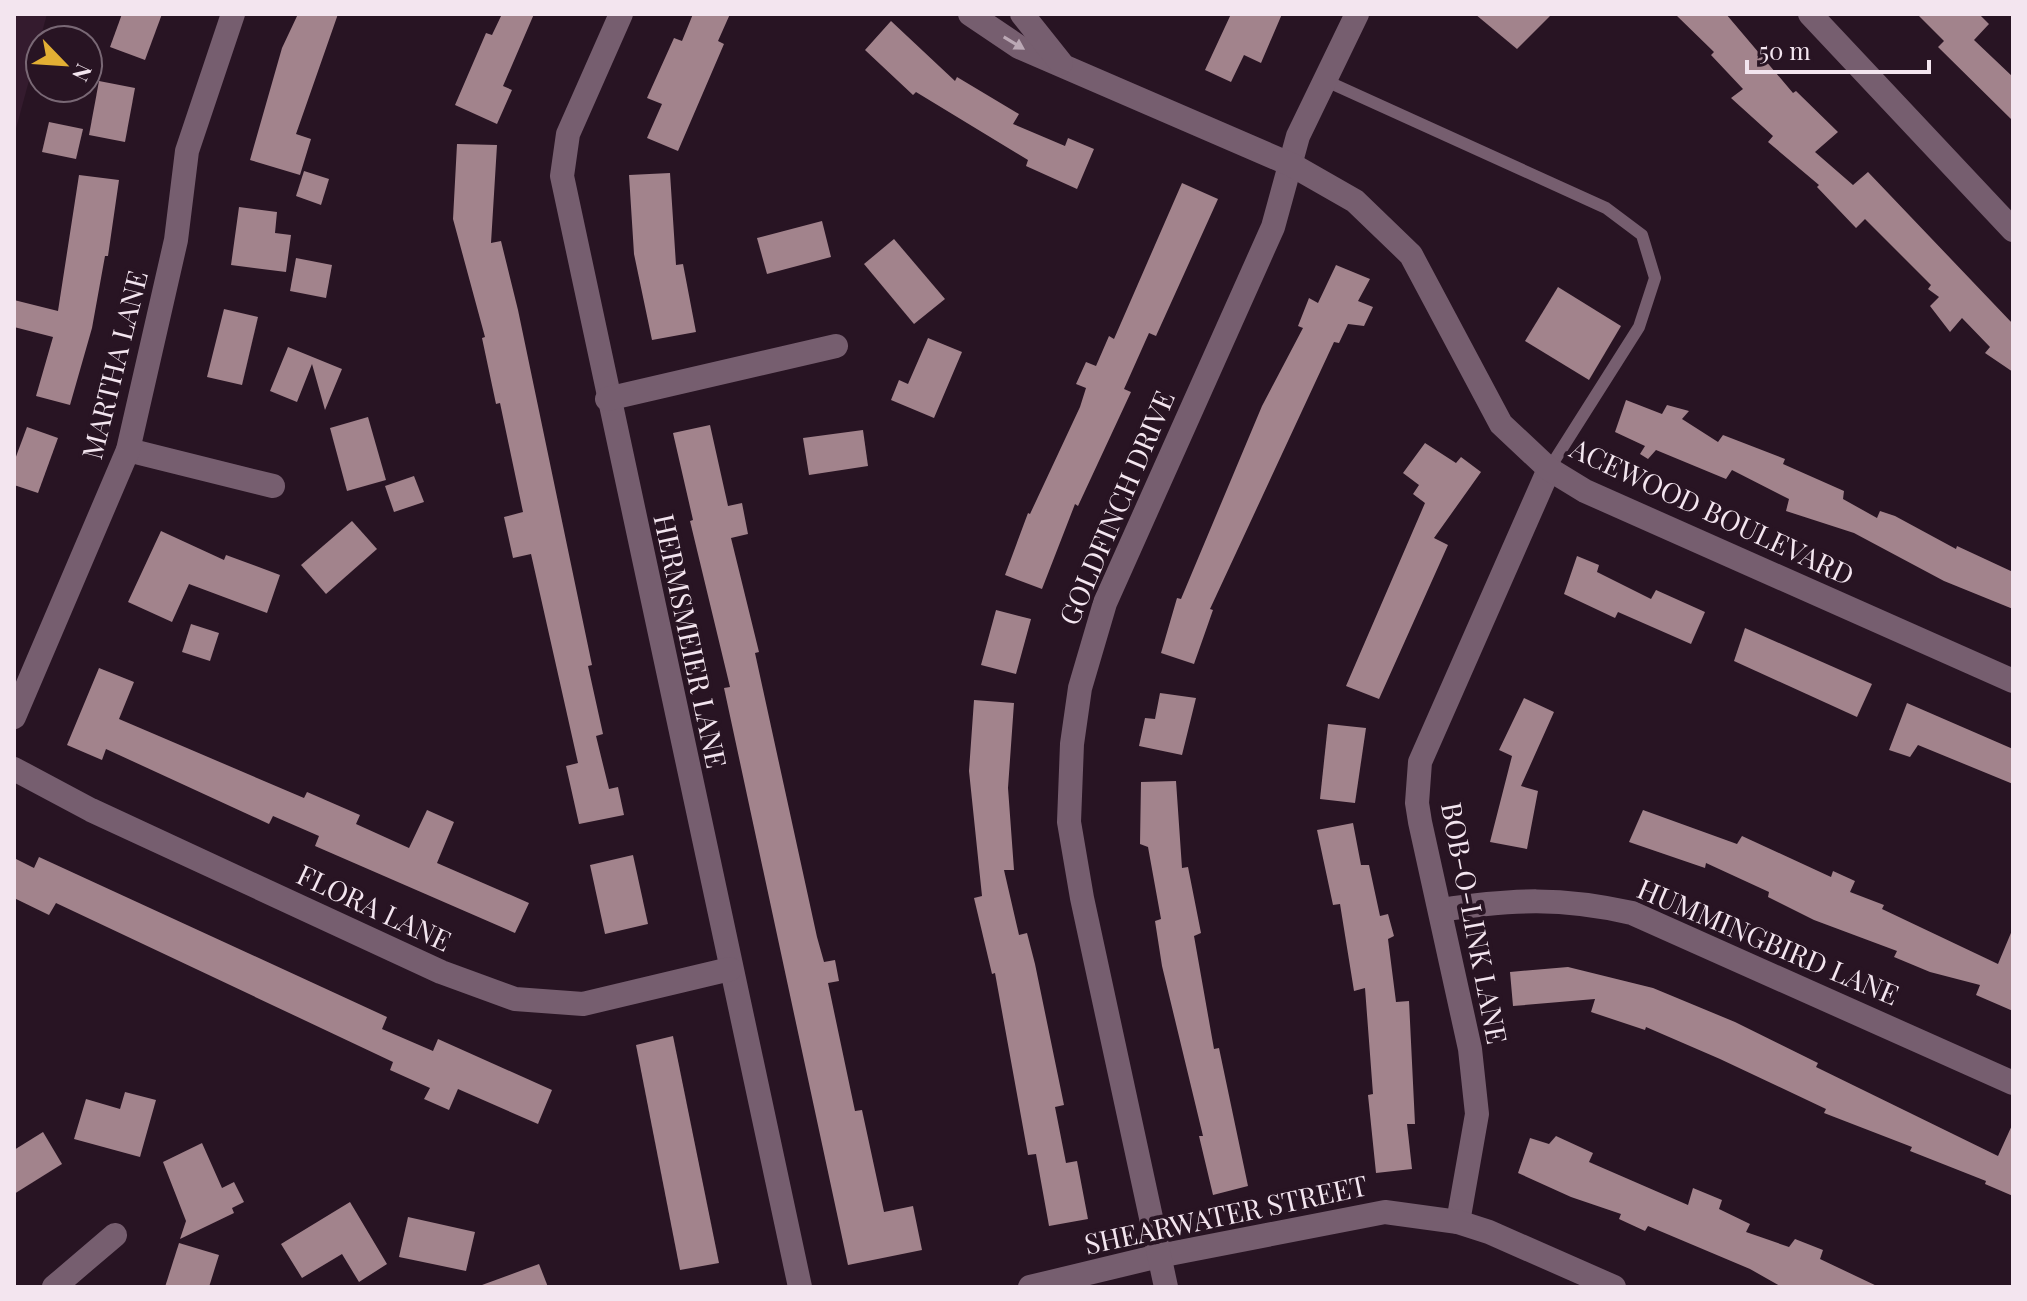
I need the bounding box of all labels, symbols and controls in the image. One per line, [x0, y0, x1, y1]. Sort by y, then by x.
north arrow [24, 24, 104, 104]
scale bar [1747, 24, 1929, 74]
text: 50 m [1759, 34, 1811, 66]
one-way arrow [1003, 36, 1025, 50]
text: N [66, 59, 100, 87]
street label: MARTHA LANE [72, 267, 155, 463]
street label: GOLDFINCH DRIVE [1049, 384, 1182, 630]
street label: ACEWOOD BOULEVARD [1564, 428, 1860, 593]
street label: HERMSMEIER LANE [646, 510, 736, 771]
street label: BOB-O-LINK LANE [1434, 799, 1517, 1047]
street label: FLORA LANE [292, 855, 458, 958]
street label: HUMMINGBIRD LANE [1632, 869, 1905, 1012]
street label: SHEARWATER STREET [1081, 1165, 1371, 1262]

